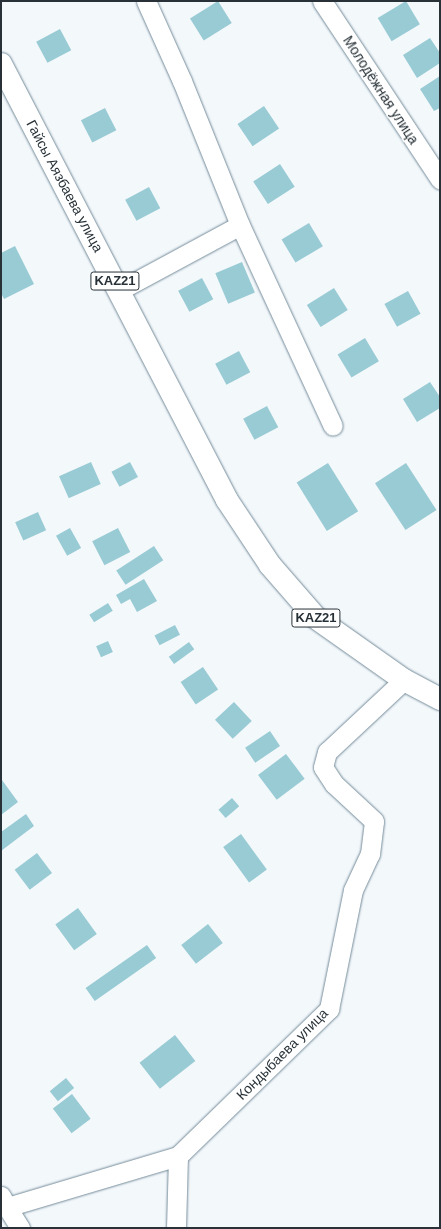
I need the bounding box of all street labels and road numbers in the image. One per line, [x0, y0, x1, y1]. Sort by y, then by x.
street label: Молодёжная улица [340, 33, 422, 147]
street label: Гайсы Аязбаева улица [23, 117, 107, 255]
road number: KAZ21 [90, 270, 140, 292]
road number: KAZ21 [291, 607, 341, 629]
street label: Кондыбаева улица [233, 1005, 331, 1103]

